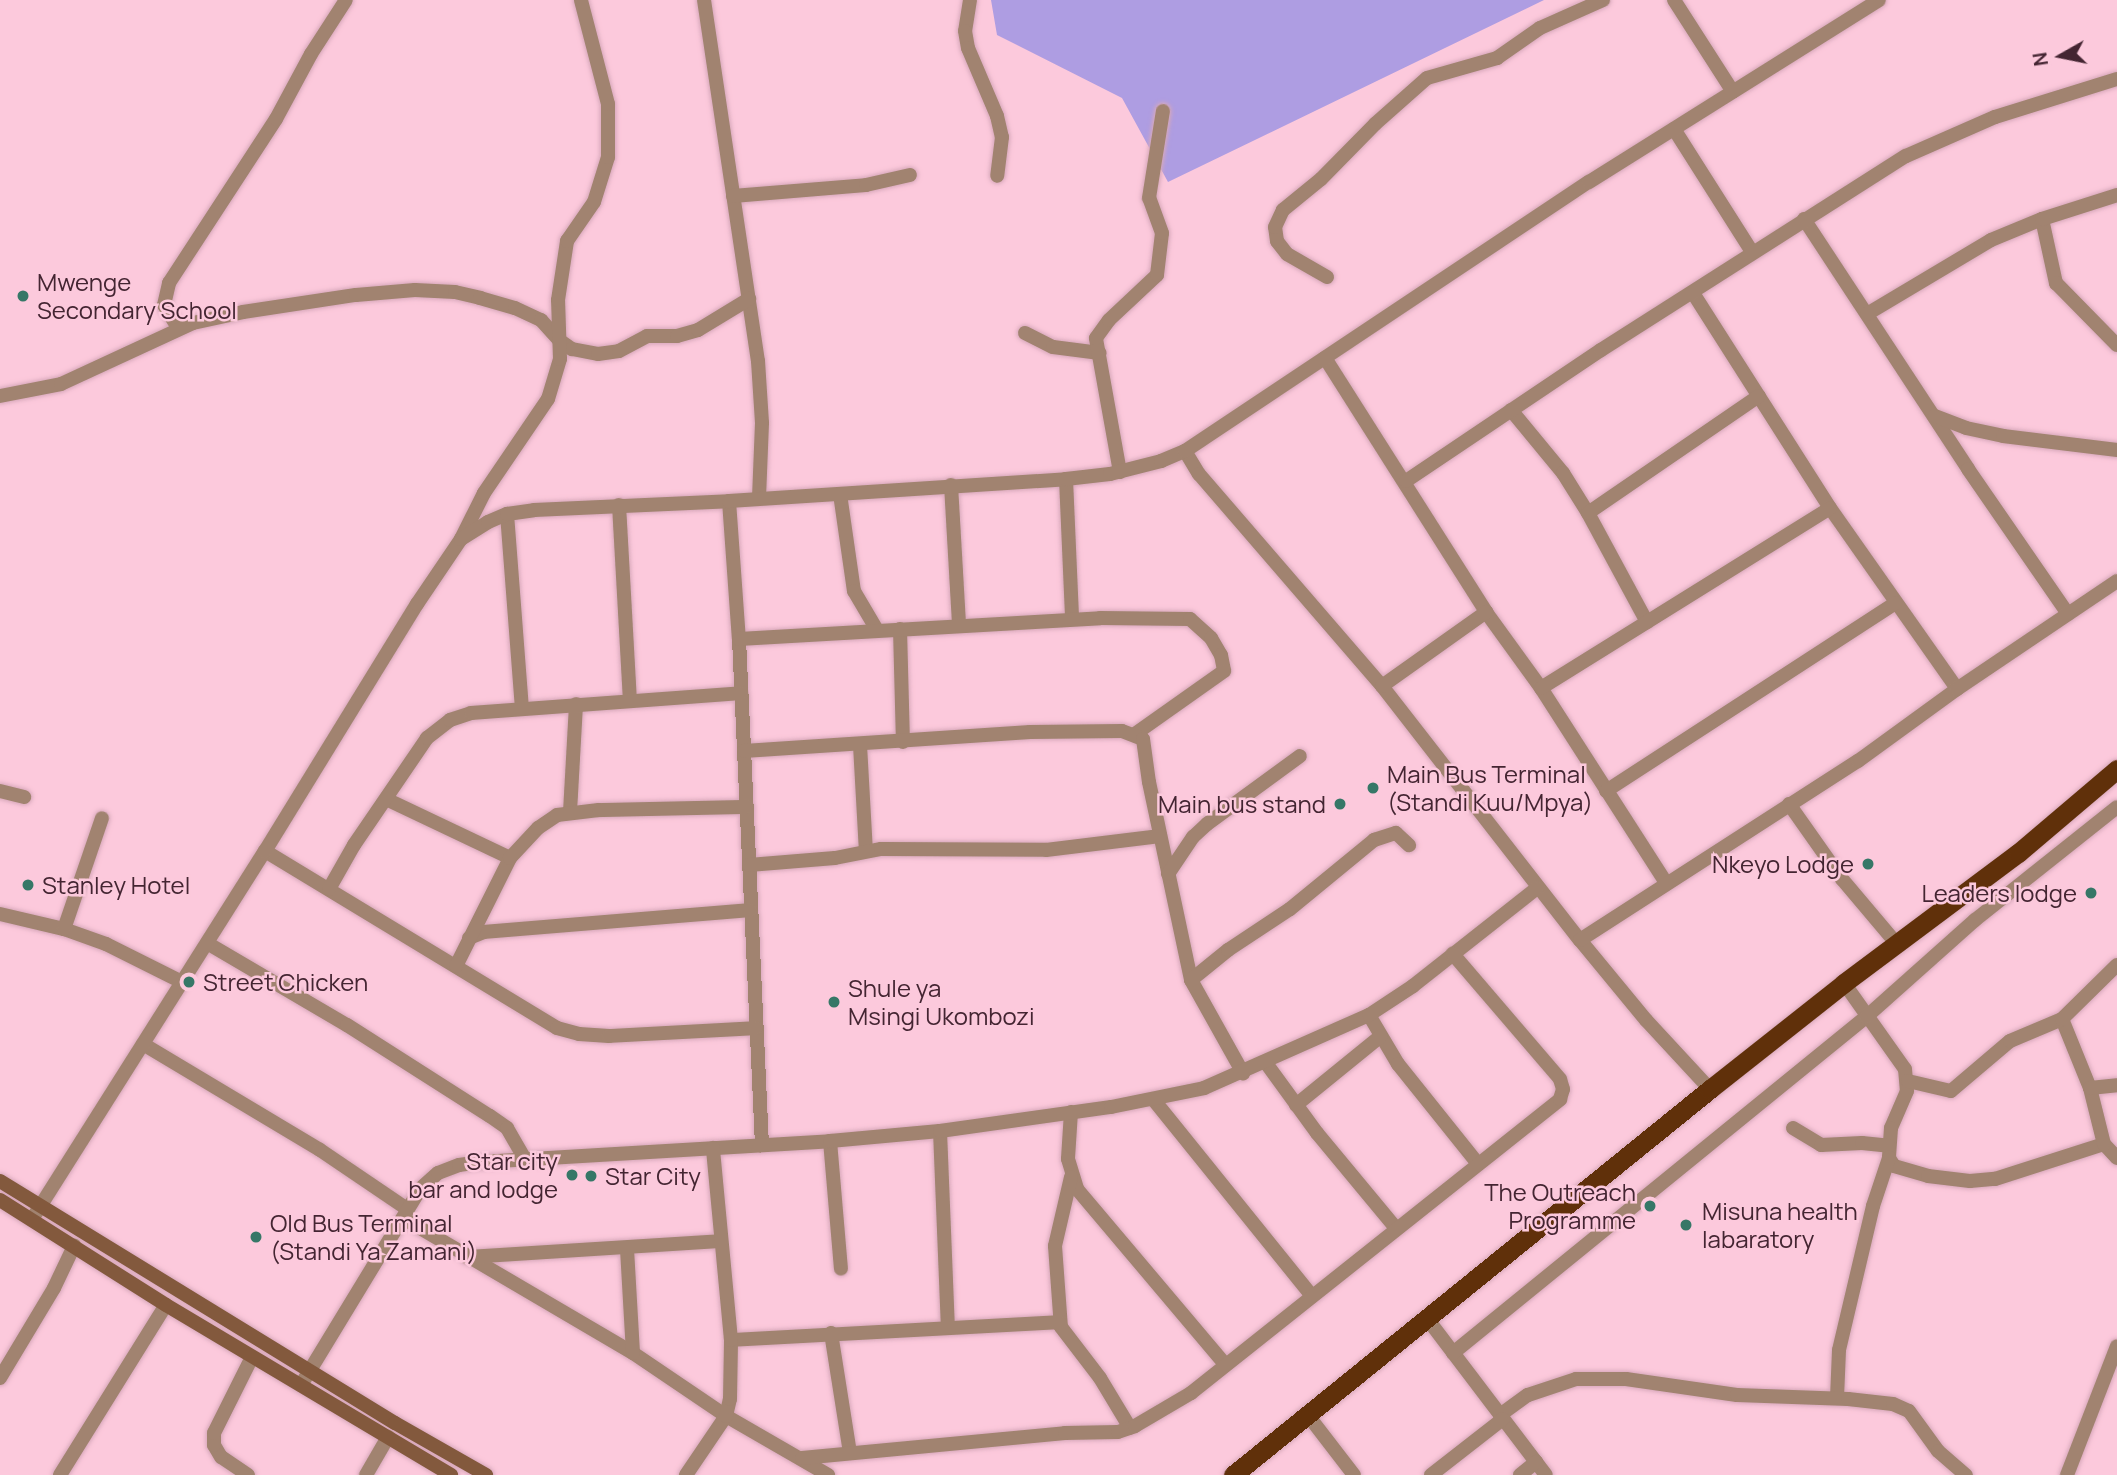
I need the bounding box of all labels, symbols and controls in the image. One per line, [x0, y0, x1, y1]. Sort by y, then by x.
north arrow [2026, 21, 2096, 91]
text: N [2026, 51, 2054, 68]
place label: Mwenge Secondary School [37, 268, 237, 324]
marker: Mwenge Secondary School [15, 288, 31, 304]
place label: Main Bus Terminal (Standi Kuu/Mpya) [1387, 760, 1593, 816]
marker: Main Bus Terminal (Standi Kuu/Mpya) [1365, 780, 1381, 796]
place label: Main bus stand [1158, 790, 1326, 818]
marker: Main bus stand [1332, 796, 1348, 812]
place label: Nkeyo Lodge [1712, 850, 1854, 878]
marker: Nkeyo Lodge [1860, 856, 1876, 872]
place label: Stanley Hotel [42, 871, 190, 899]
marker: Stanley Hotel [20, 877, 36, 893]
place label: Leaders lodge [1922, 879, 2077, 907]
marker: Leaders lodge [2083, 885, 2099, 901]
place label: Street Chicken [203, 968, 368, 996]
marker: Street Chicken [181, 974, 197, 990]
place label: Shule ya Msingi Ukombozi [848, 974, 1035, 1030]
marker: Shule ya Msingi Ukombozi [826, 994, 842, 1010]
place label: Star city bar and lodge [408, 1147, 558, 1203]
place label: Star City [605, 1162, 701, 1190]
marker: Star city bar and lodge [564, 1167, 580, 1183]
marker: Star City [583, 1168, 599, 1184]
place label: The Outreach Programme [1484, 1178, 1636, 1234]
place label: Misuna health labaratory [1702, 1197, 1858, 1253]
marker: The Outreach Programme [1642, 1198, 1658, 1214]
place label: Old Bus Terminal (Standi Ya Zamani) [270, 1209, 477, 1265]
marker: Misuna health labaratory [1676, 1215, 1696, 1235]
marker: Old Bus Terminal (Standi Ya Zamani) [248, 1229, 264, 1245]

